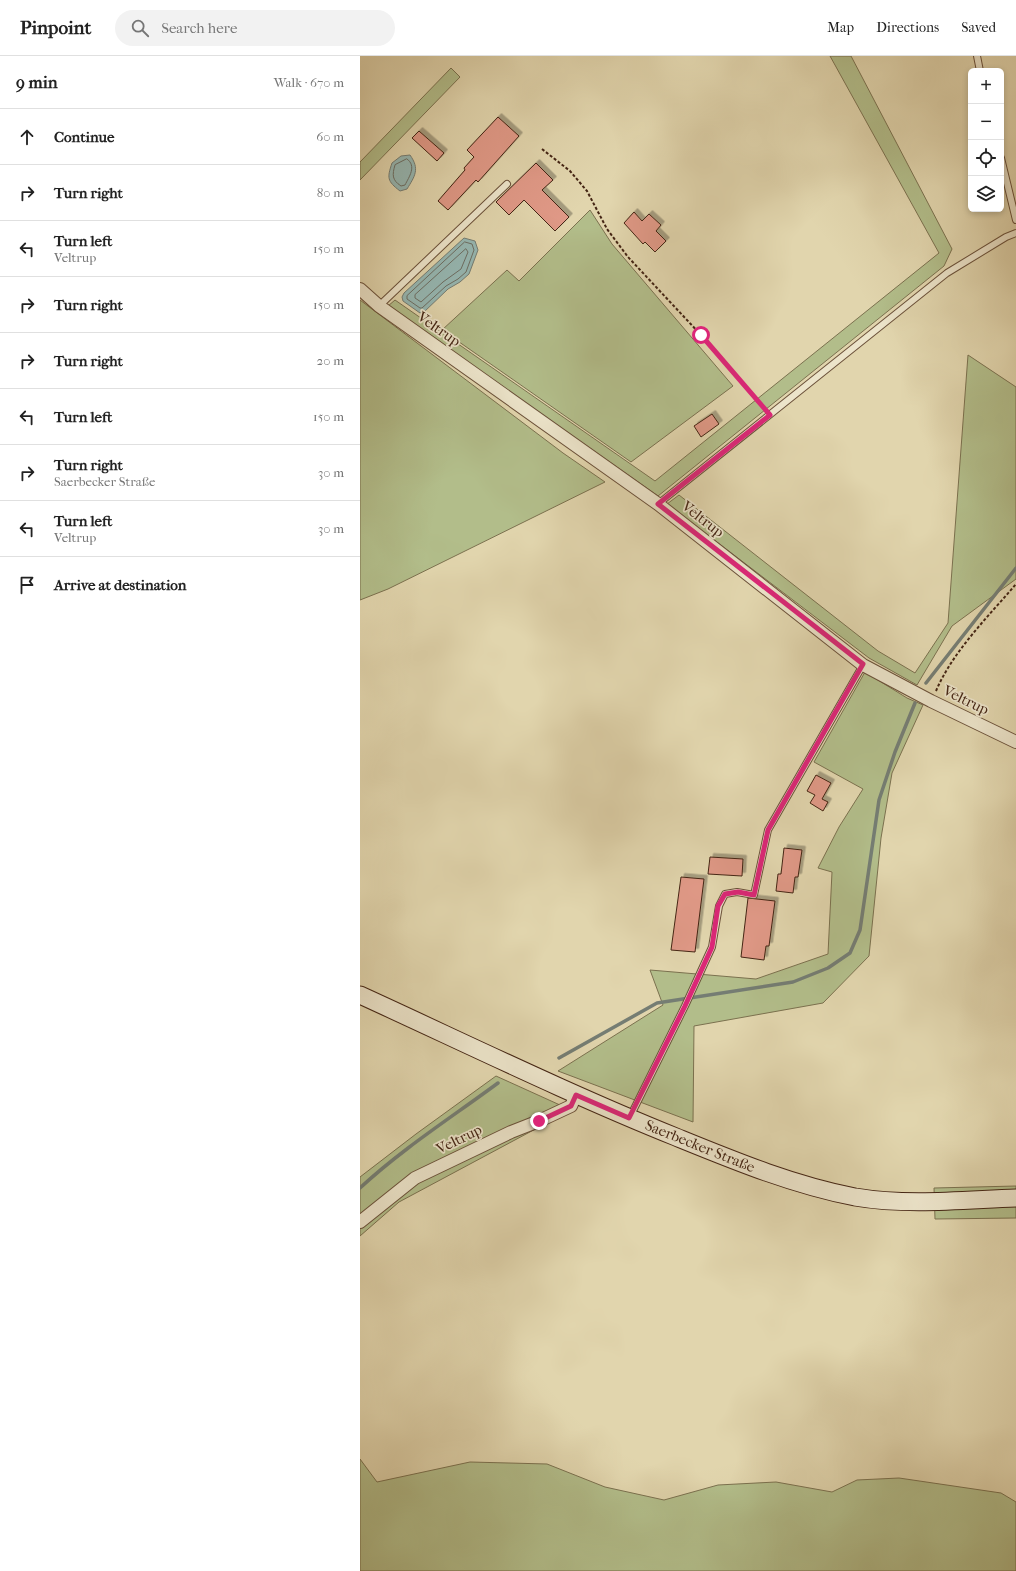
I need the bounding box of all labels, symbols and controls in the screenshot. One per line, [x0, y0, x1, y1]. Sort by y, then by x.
search box [115, 10, 395, 46]
text: Pinpoint [20, 17, 91, 39]
icon: search [129, 17, 151, 39]
text: Search here [161, 19, 237, 37]
text: Map [827, 19, 854, 36]
text: Directions [876, 19, 939, 36]
text: Saved [961, 19, 996, 36]
map controls [968, 68, 1004, 212]
button: + [968, 68, 1004, 104]
text: 9 min [16, 72, 58, 92]
text: Walk · 670 m [274, 75, 344, 90]
button: − [968, 104, 1004, 140]
icon: ahead [16, 126, 38, 148]
text: Continue [54, 128, 114, 146]
text: 60 m [316, 129, 344, 144]
button: locate [968, 140, 1004, 176]
button: layers [968, 176, 1004, 212]
icon: right [16, 182, 38, 204]
text: Turn right [54, 184, 123, 202]
text: 80 m [317, 185, 344, 200]
text: Turn left [54, 232, 112, 250]
icon: left [16, 238, 38, 260]
text: 150 m [313, 241, 344, 256]
text: Veltrup [54, 250, 96, 265]
icon: right [16, 294, 38, 316]
text: Turn right [54, 296, 123, 314]
text: 150 m [313, 297, 344, 312]
street label: Veltrup [413, 307, 464, 350]
route start [692, 326, 710, 344]
icon: right [16, 350, 38, 372]
text: Turn right [54, 352, 123, 370]
text: 20 m [317, 353, 344, 368]
icon: left [16, 406, 38, 428]
text: Turn left [54, 408, 112, 426]
text: 150 m [313, 409, 344, 424]
text: Turn right [54, 456, 123, 474]
icon: right [16, 462, 38, 484]
text: 30 m [318, 465, 344, 480]
text: Saerbecker Straße [54, 474, 155, 489]
street label: Veltrup [677, 496, 728, 541]
text: Turn left [54, 512, 112, 530]
icon: left [16, 518, 38, 540]
text: 30 m [318, 521, 344, 536]
text: Veltrup [54, 530, 96, 545]
icon: arrive [16, 574, 38, 596]
text: Arrive at destination [54, 576, 186, 594]
street label: Veltrup [939, 681, 992, 719]
route end [530, 1112, 548, 1130]
street label: Saerbecker Straße [642, 1116, 758, 1176]
street label: Veltrup [432, 1120, 485, 1158]

